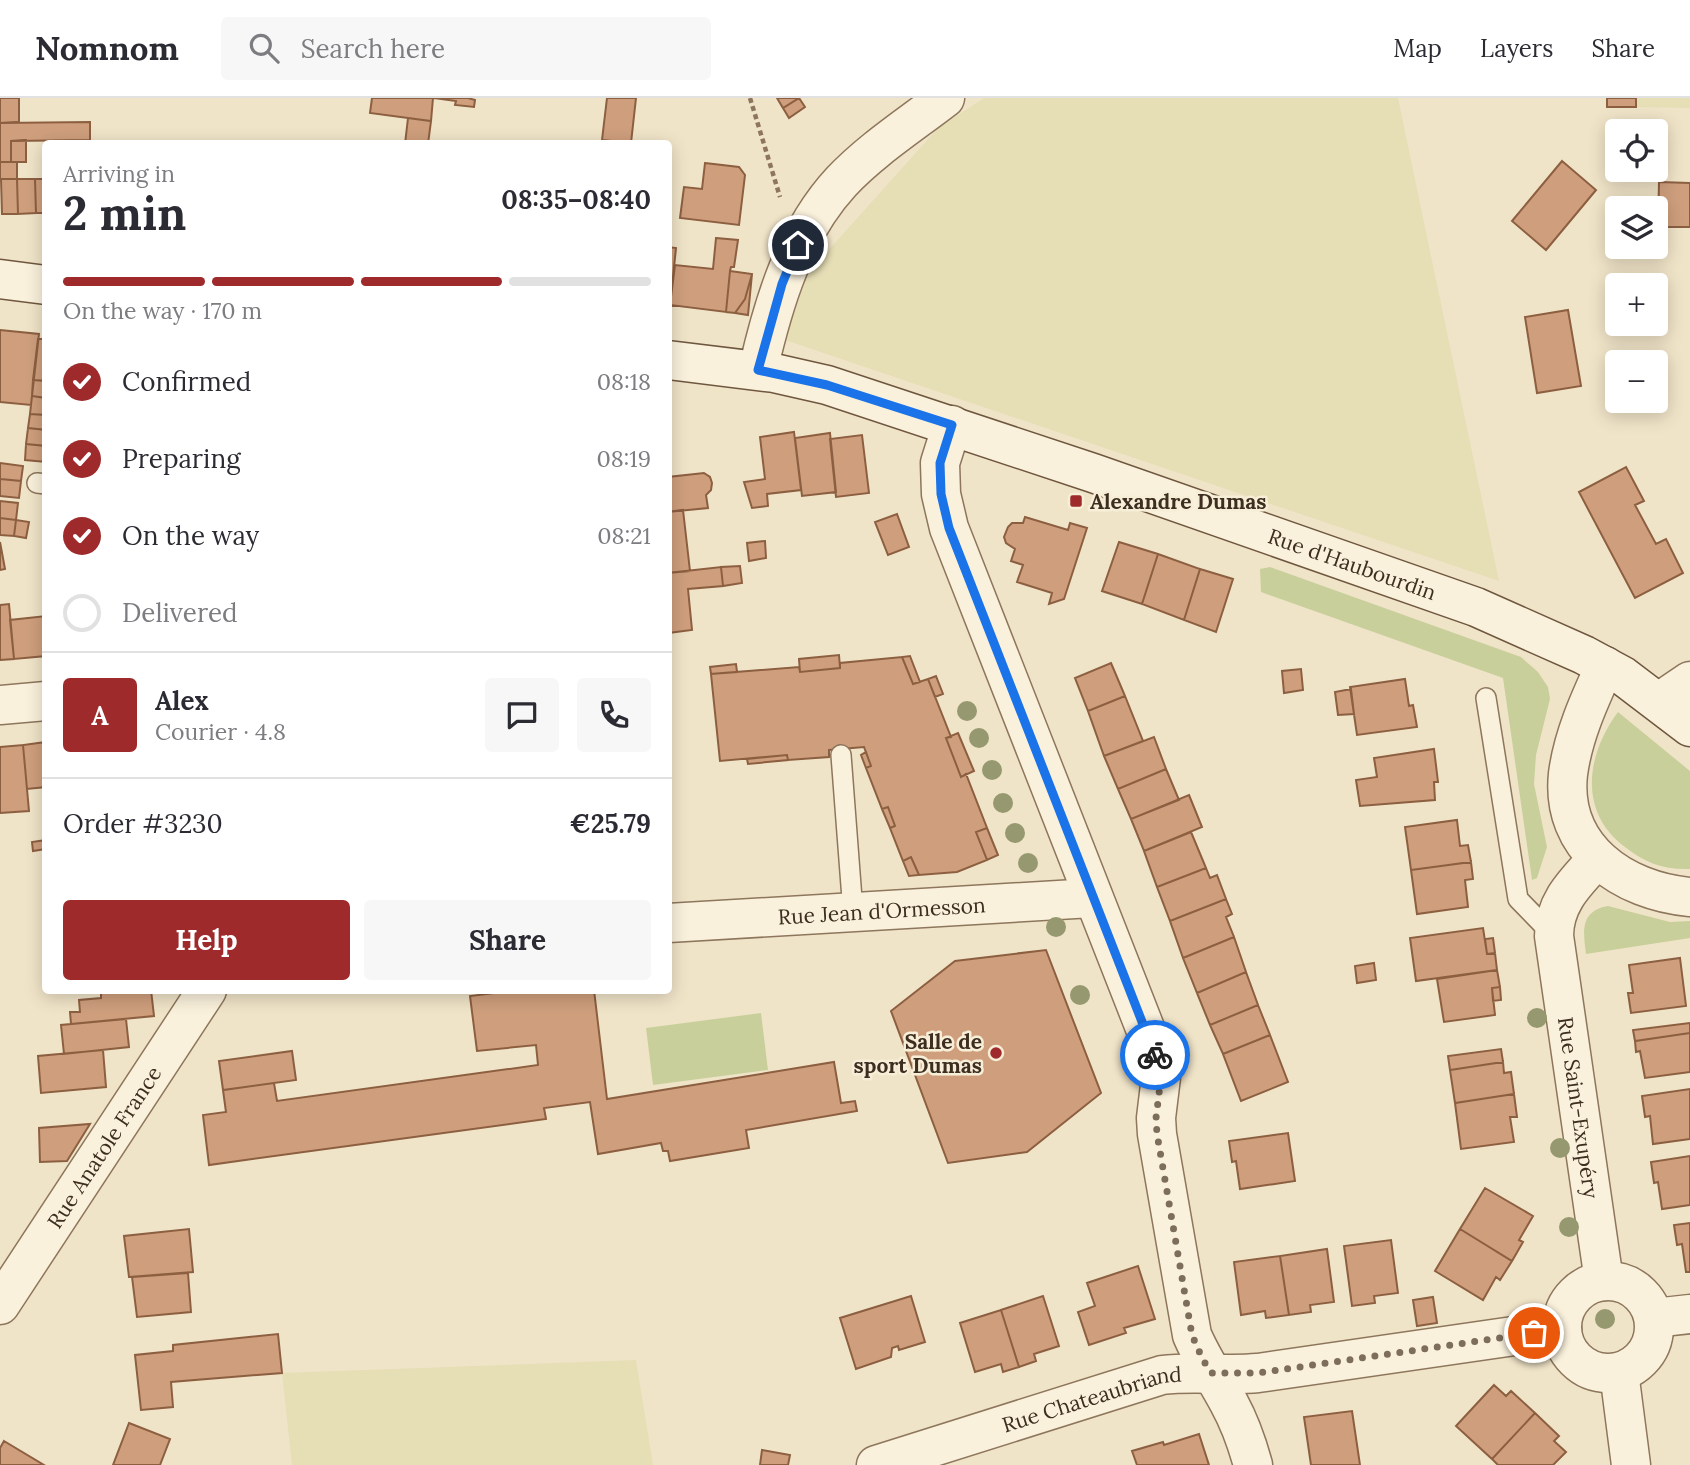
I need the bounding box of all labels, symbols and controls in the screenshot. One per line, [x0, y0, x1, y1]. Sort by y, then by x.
search box [221, 17, 711, 80]
text: Nomnom [35, 27, 179, 69]
icon: search [245, 29, 283, 67]
text: Search here [301, 32, 445, 65]
text: Map [1393, 33, 1442, 64]
text: Layers [1480, 33, 1553, 64]
text: Share [1591, 33, 1655, 64]
map controls [1605, 119, 1668, 413]
button: locate [1605, 119, 1668, 182]
text: Arriving in [63, 159, 175, 188]
text: 08:35–08:40 [501, 183, 651, 216]
text: 2 min [63, 184, 186, 243]
button: layers [1605, 196, 1668, 259]
pin [768, 215, 828, 275]
icon: home [779, 226, 817, 264]
button: + [1605, 273, 1668, 336]
text: On the way · 170 m [63, 296, 262, 325]
button: − [1605, 350, 1668, 413]
icon: check [63, 363, 101, 401]
text: Confirmed [122, 365, 251, 398]
text: 08:18 [597, 367, 651, 396]
icon: check [63, 440, 101, 478]
text: Preparing [122, 442, 241, 475]
text: 08:19 [596, 444, 651, 473]
place label: Alexandre Dumas [1090, 488, 1266, 515]
marker: Alexandre Dumas [1068, 493, 1084, 509]
icon: check [63, 517, 101, 555]
text: On the way [122, 519, 259, 552]
text: 08:21 [597, 521, 651, 550]
street label: Rue d'Haubourdin [1265, 522, 1440, 606]
text: Delivered [122, 596, 238, 629]
button: chat [485, 678, 559, 752]
button: phone [577, 678, 651, 752]
text: Alex [155, 684, 209, 717]
text: A [91, 699, 109, 732]
text: Courier · 4.8 [155, 717, 286, 746]
text: Order #3230 [63, 807, 223, 840]
text: €25.79 [570, 807, 651, 840]
street label: Rue Jean d'Ormesson [777, 891, 987, 930]
button: Help [63, 900, 350, 980]
button: Share [364, 900, 651, 980]
street label: Rue Saint-Exupéry [1552, 1015, 1605, 1200]
courier [1120, 1020, 1190, 1090]
place label: Salle de sport Dumas [854, 1028, 982, 1079]
icon: bike [1136, 1036, 1174, 1074]
marker: Salle de sport Dumas [988, 1045, 1004, 1061]
street label: Rue Anatole France [41, 1061, 167, 1233]
pin [1504, 1303, 1564, 1363]
icon: bag [1515, 1314, 1553, 1352]
street label: Rue Chateaubriand [998, 1360, 1182, 1438]

